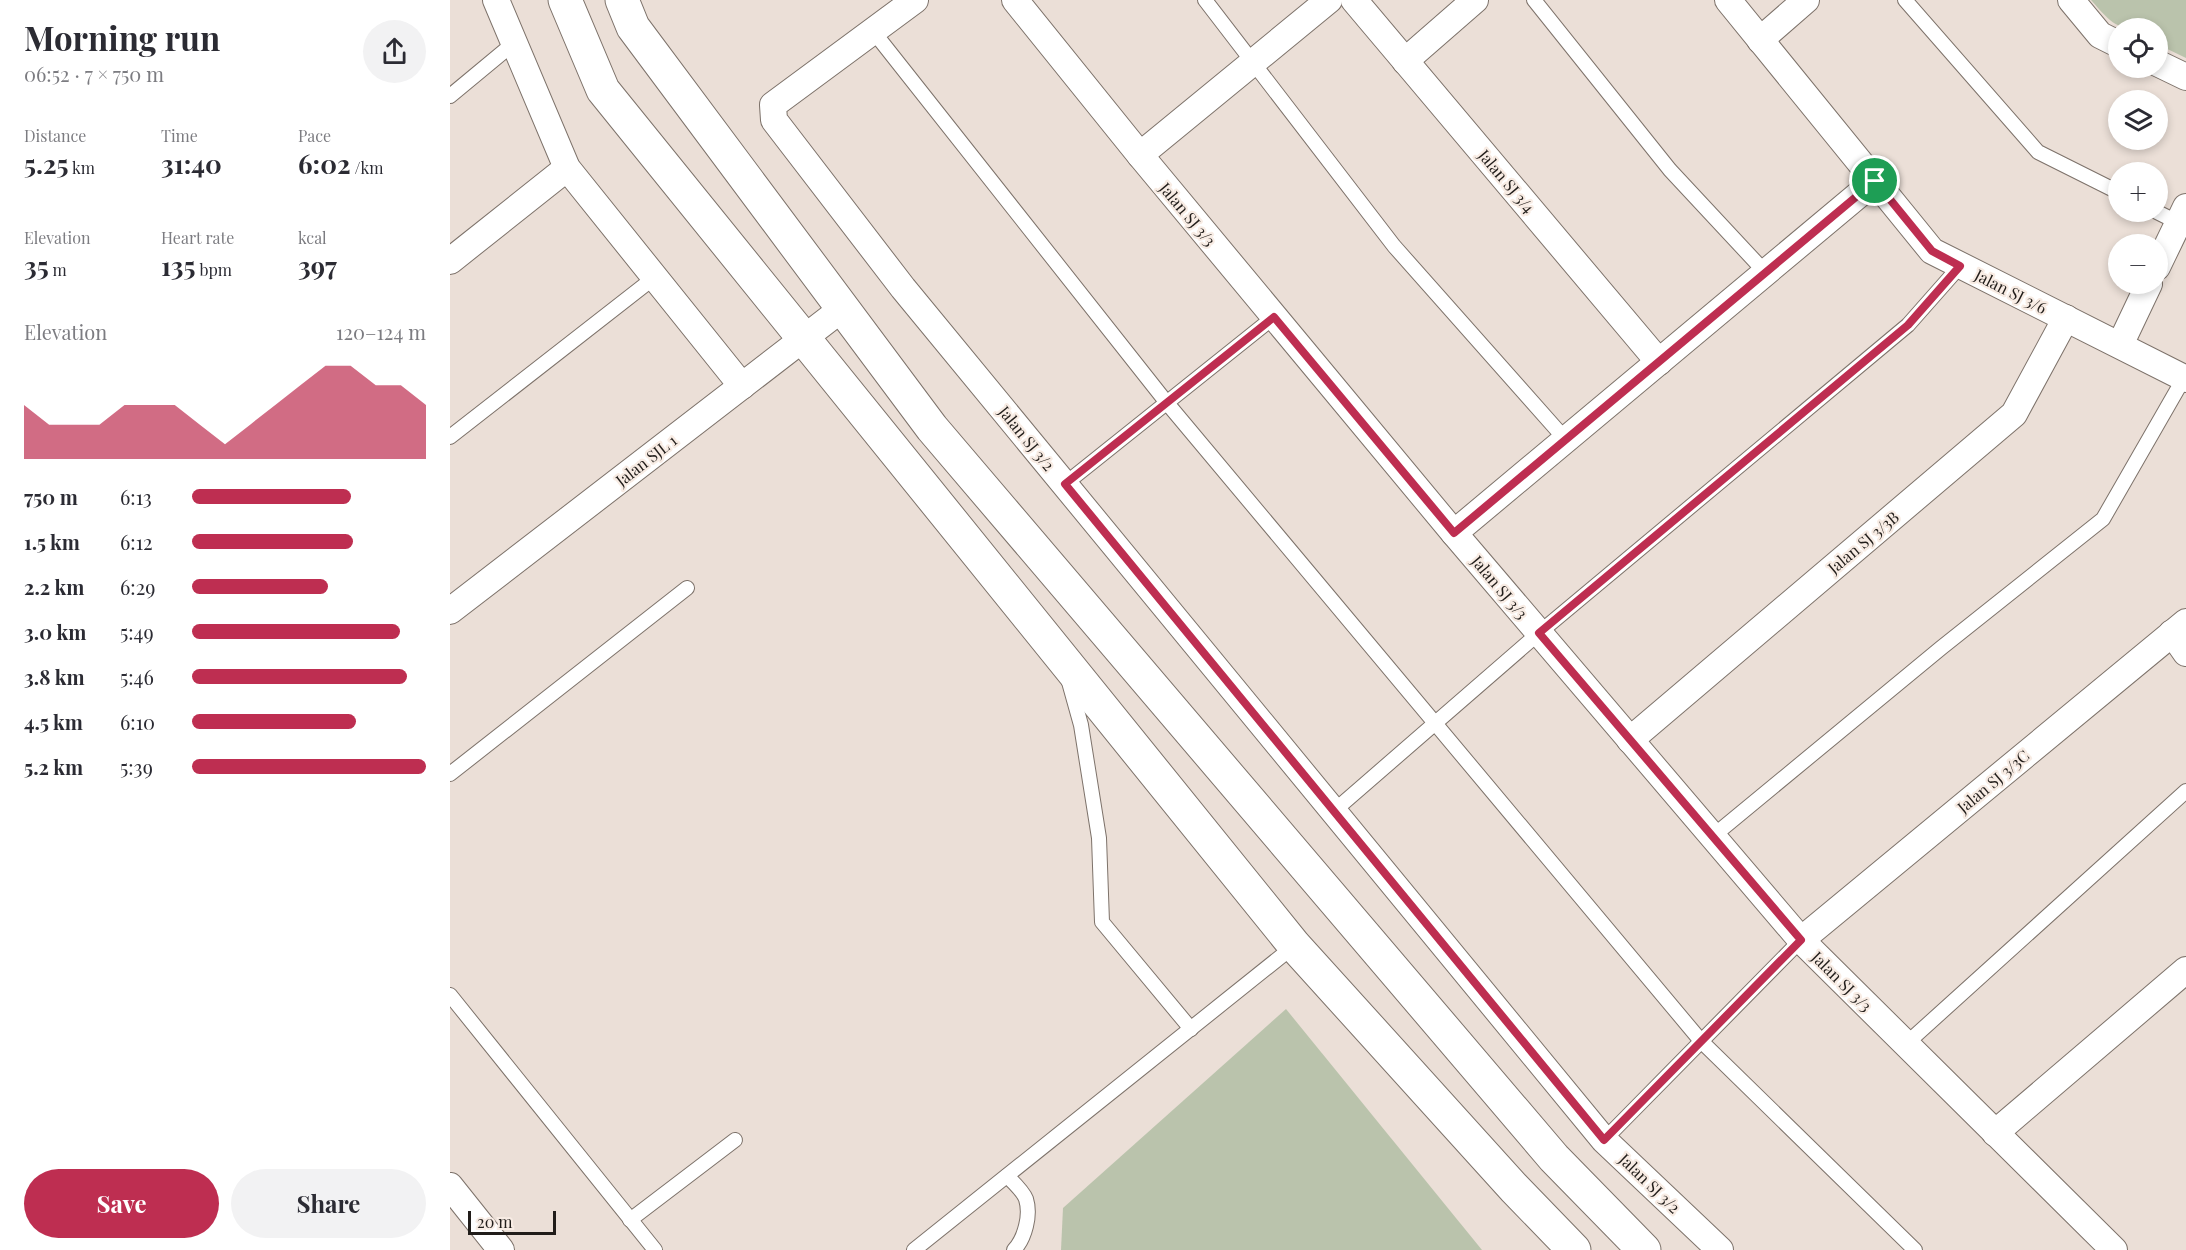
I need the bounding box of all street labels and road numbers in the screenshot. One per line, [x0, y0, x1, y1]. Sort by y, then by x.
street label: Jalan SJ 3/4 [1474, 144, 1540, 217]
street label: Jalan SJ 3/3 [1155, 177, 1221, 250]
street label: Jalan SJ 3/6 [1971, 264, 2050, 318]
street label: Jalan SJ 3/2 [994, 401, 1059, 475]
street label: Jalan SJL 1 [610, 429, 681, 491]
street label: Jalan SJ 3/3B [1822, 506, 1903, 579]
street label: Jalan SJ 3/3 [1467, 550, 1533, 623]
street label: Jalan SJ 3/3C [1952, 745, 2033, 818]
street label: Jalan SJ 3/3 [1807, 946, 1877, 1016]
street label: Jalan SJ 3/2 [1614, 1148, 1685, 1217]

